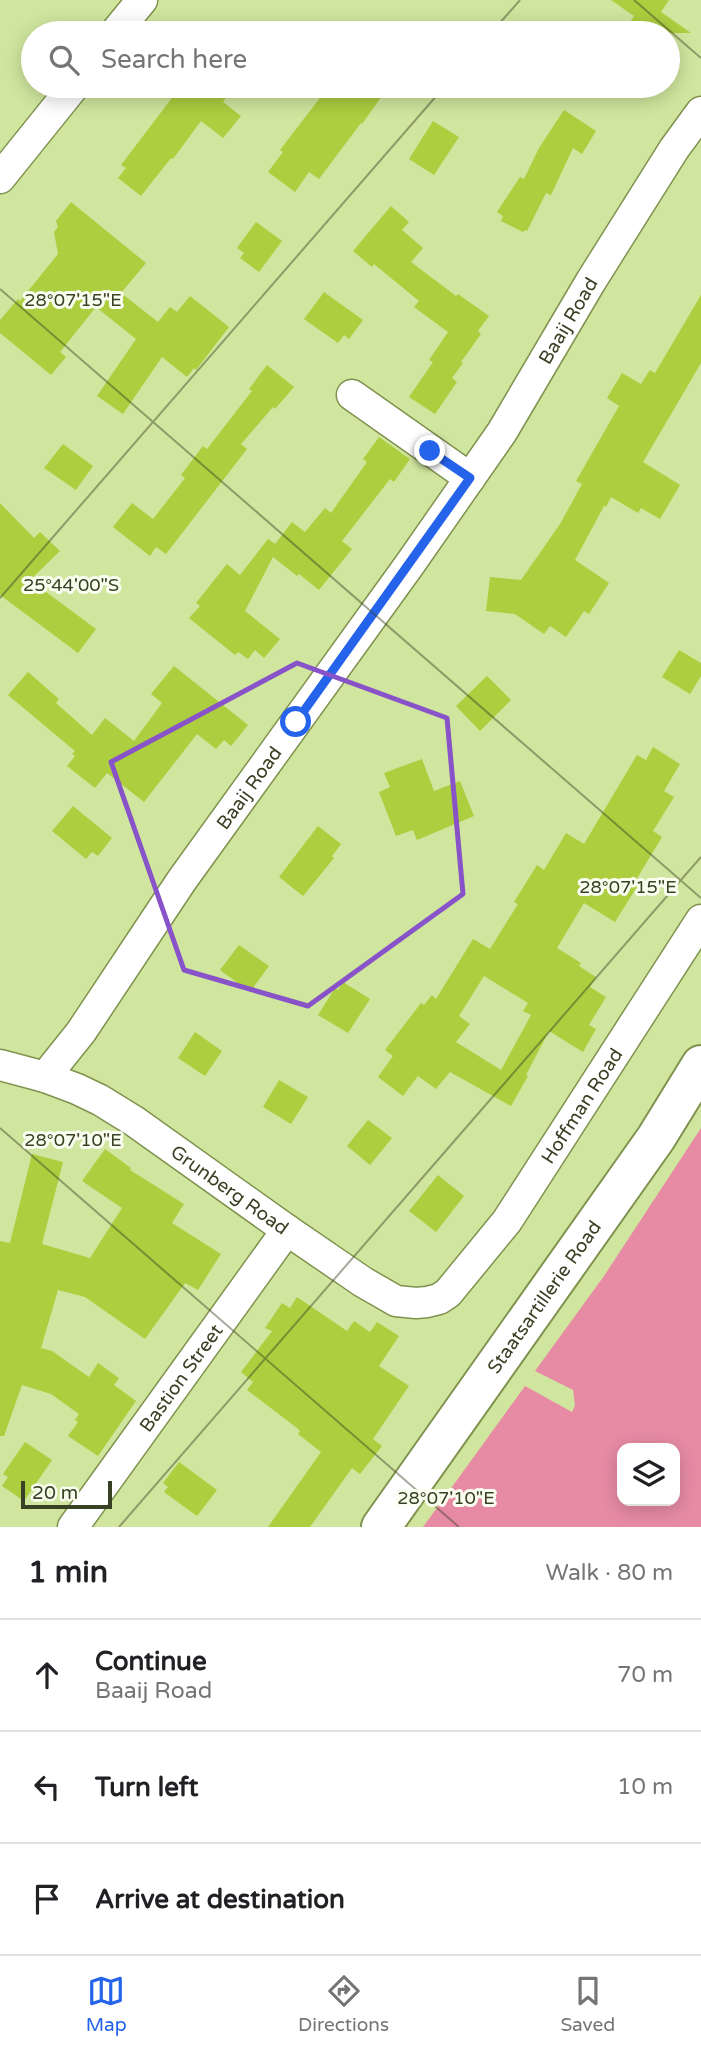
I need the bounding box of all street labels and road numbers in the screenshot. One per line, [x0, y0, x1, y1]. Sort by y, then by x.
street label: Baaij Road [534, 274, 603, 368]
street label: Baaij Road [212, 743, 287, 834]
street label: Hoffman Road [537, 1044, 627, 1168]
street label: Grunberg Road [166, 1141, 292, 1240]
street label: Staatsartillerie Road [483, 1217, 606, 1378]
street label: Bastion Street [135, 1320, 228, 1436]

